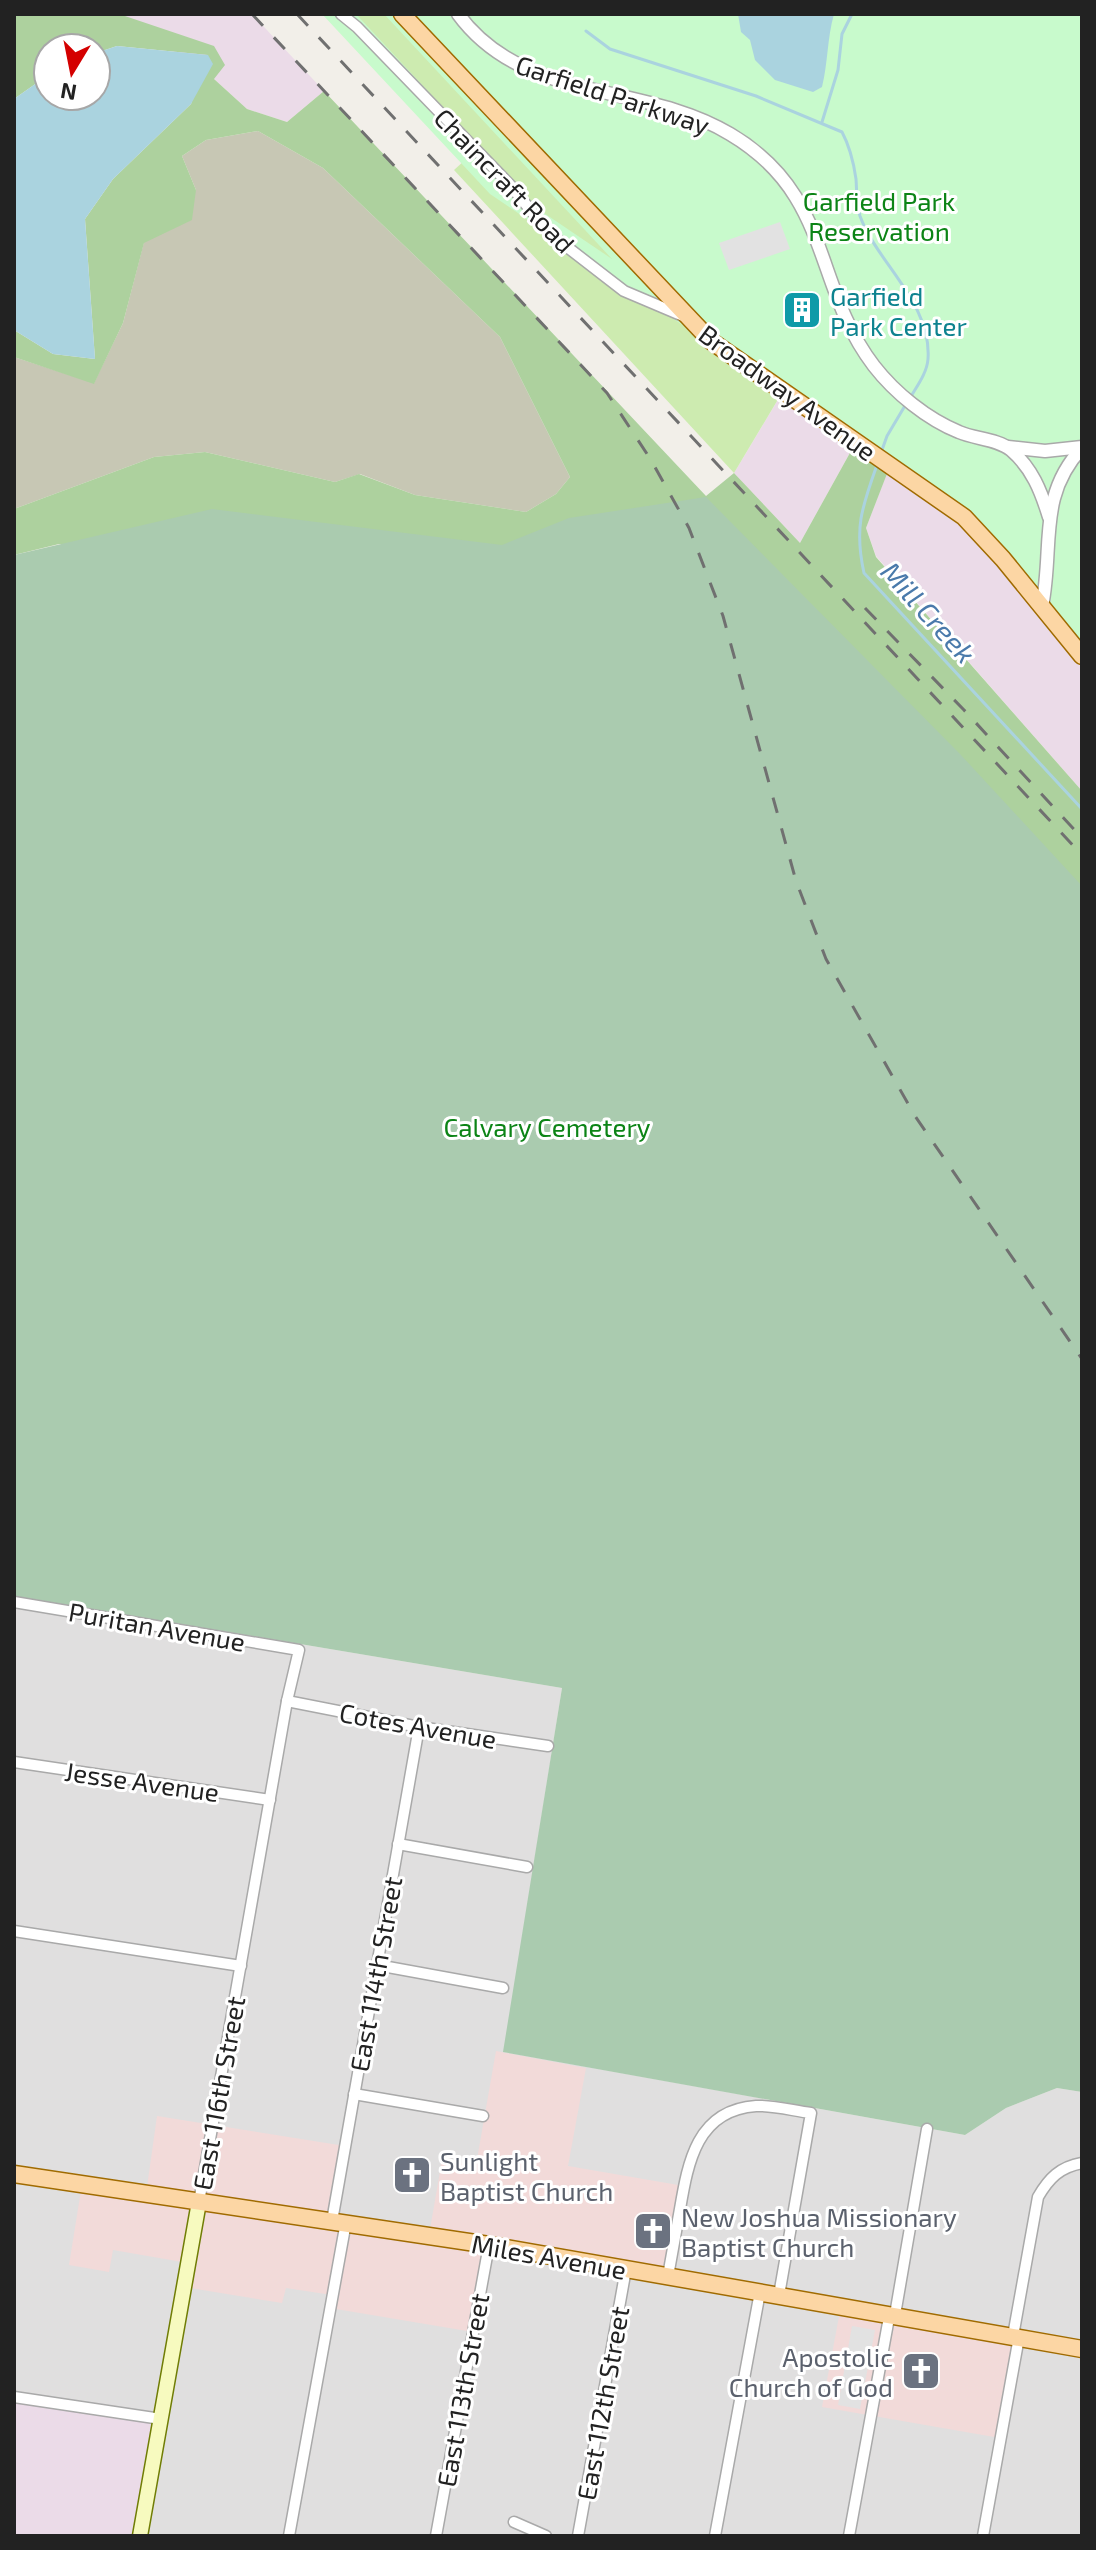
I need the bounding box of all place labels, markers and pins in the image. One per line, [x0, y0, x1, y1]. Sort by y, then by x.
place label: Garfield Park Center [830, 280, 967, 341]
building icon: Garfield Park Center [781, 289, 823, 331]
place label: Sunlight Baptist Church [440, 2145, 613, 2206]
church icon: Sunlight Baptist Church [391, 2154, 433, 2196]
place label: New Joshua Missionary Baptist Church [681, 2201, 957, 2262]
church icon: New Joshua Missionary Baptist Church [632, 2210, 674, 2252]
place label: Apostolic Church of God [729, 2341, 893, 2402]
church icon: Apostolic Church of God [900, 2350, 942, 2392]

